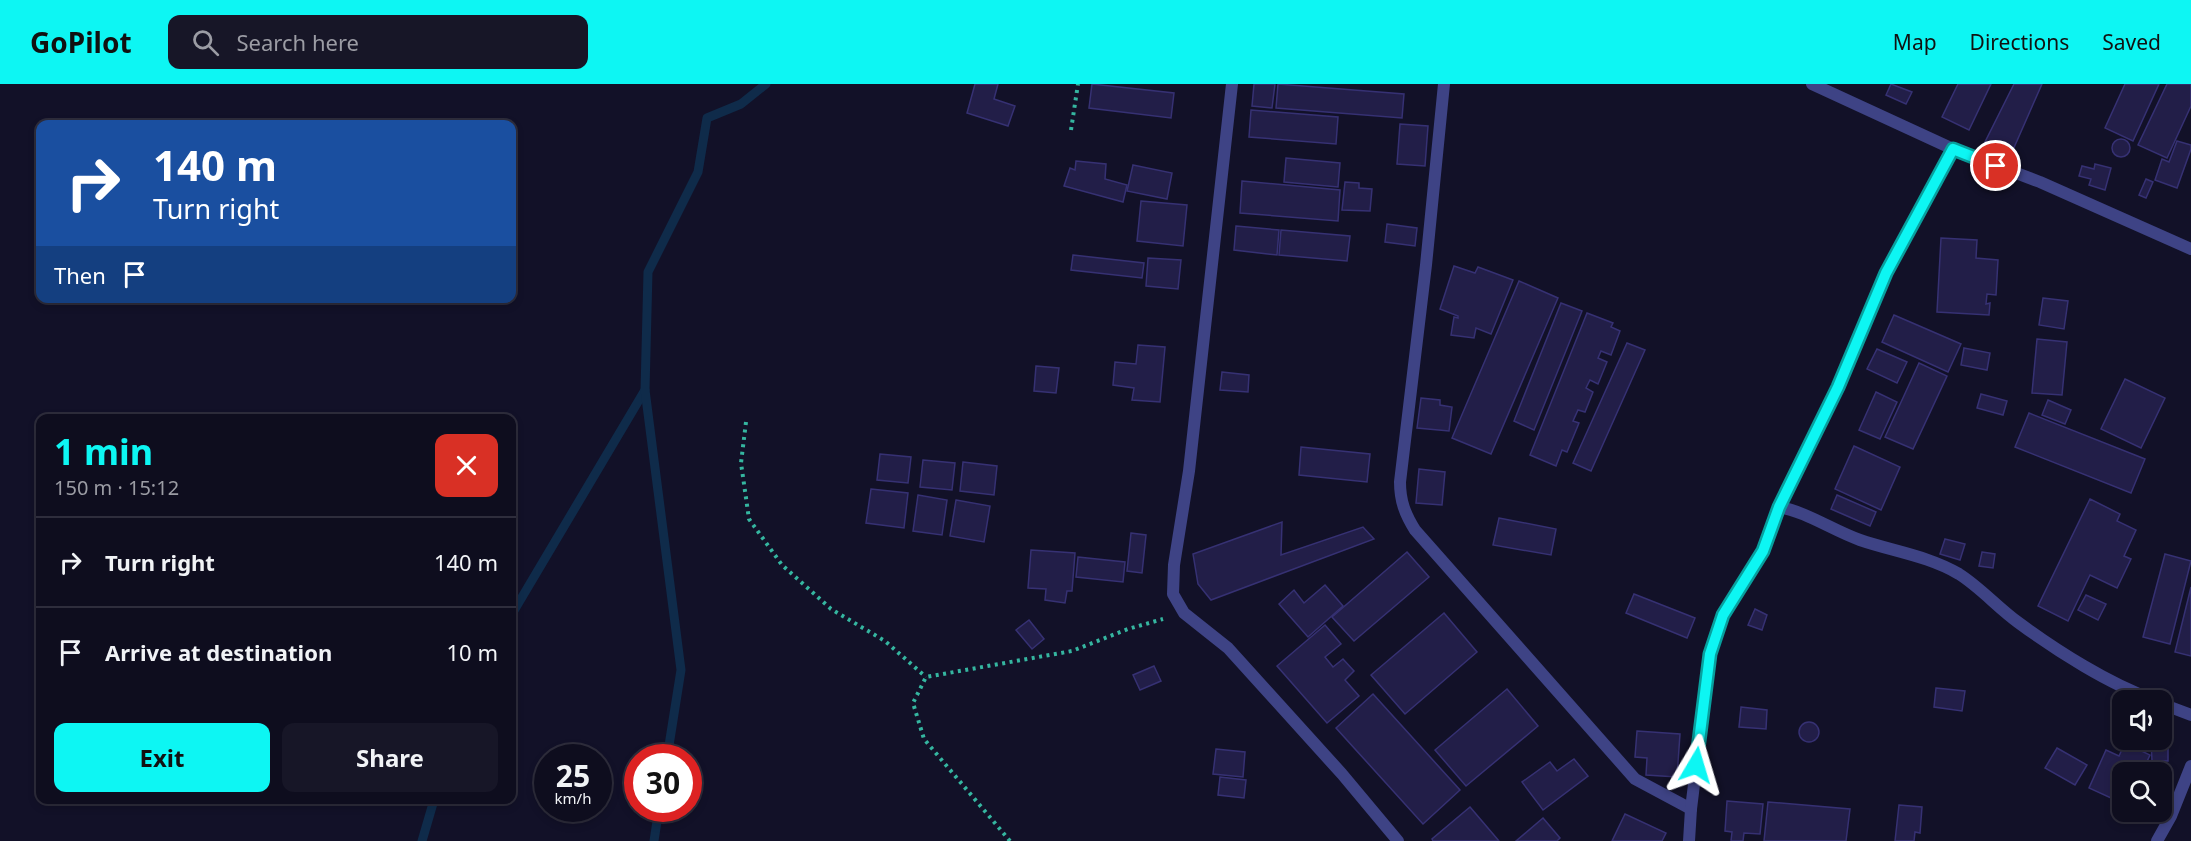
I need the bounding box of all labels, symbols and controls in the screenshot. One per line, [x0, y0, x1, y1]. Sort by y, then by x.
search box [168, 15, 588, 69]
text: GoPilot [30, 23, 132, 61]
icon: search [189, 26, 222, 59]
text: Search here [237, 27, 359, 57]
text: Map [1893, 28, 1937, 56]
text: Directions [1970, 28, 2069, 56]
text: Saved [2102, 28, 2161, 56]
text: 140 m [153, 136, 277, 193]
pin [1970, 140, 2021, 191]
icon: right [54, 144, 132, 222]
icon: arrive [1979, 149, 2012, 182]
text: Turn right [153, 190, 279, 227]
icon: arrive [118, 258, 151, 291]
text: Then [54, 260, 106, 290]
text: 1 min [54, 427, 153, 476]
button: close [435, 434, 498, 497]
text: 150 m · 15:12 [54, 474, 179, 501]
icon: right [54, 546, 87, 579]
text: Turn right [105, 547, 215, 577]
text: 140 m [434, 547, 498, 577]
icon: arrive [54, 636, 87, 669]
text: Arrive at destination [105, 637, 332, 667]
text: 10 m [447, 637, 498, 667]
map controls [2112, 690, 2172, 822]
button: sound [2112, 690, 2172, 750]
button: Exit [54, 723, 270, 792]
button: Share [282, 723, 498, 792]
position arrow [1664, 733, 1728, 797]
speed limit sign: 30 [624, 744, 702, 822]
text: 25 [556, 755, 590, 796]
button: search [2112, 762, 2172, 822]
text: km/h [555, 788, 591, 808]

